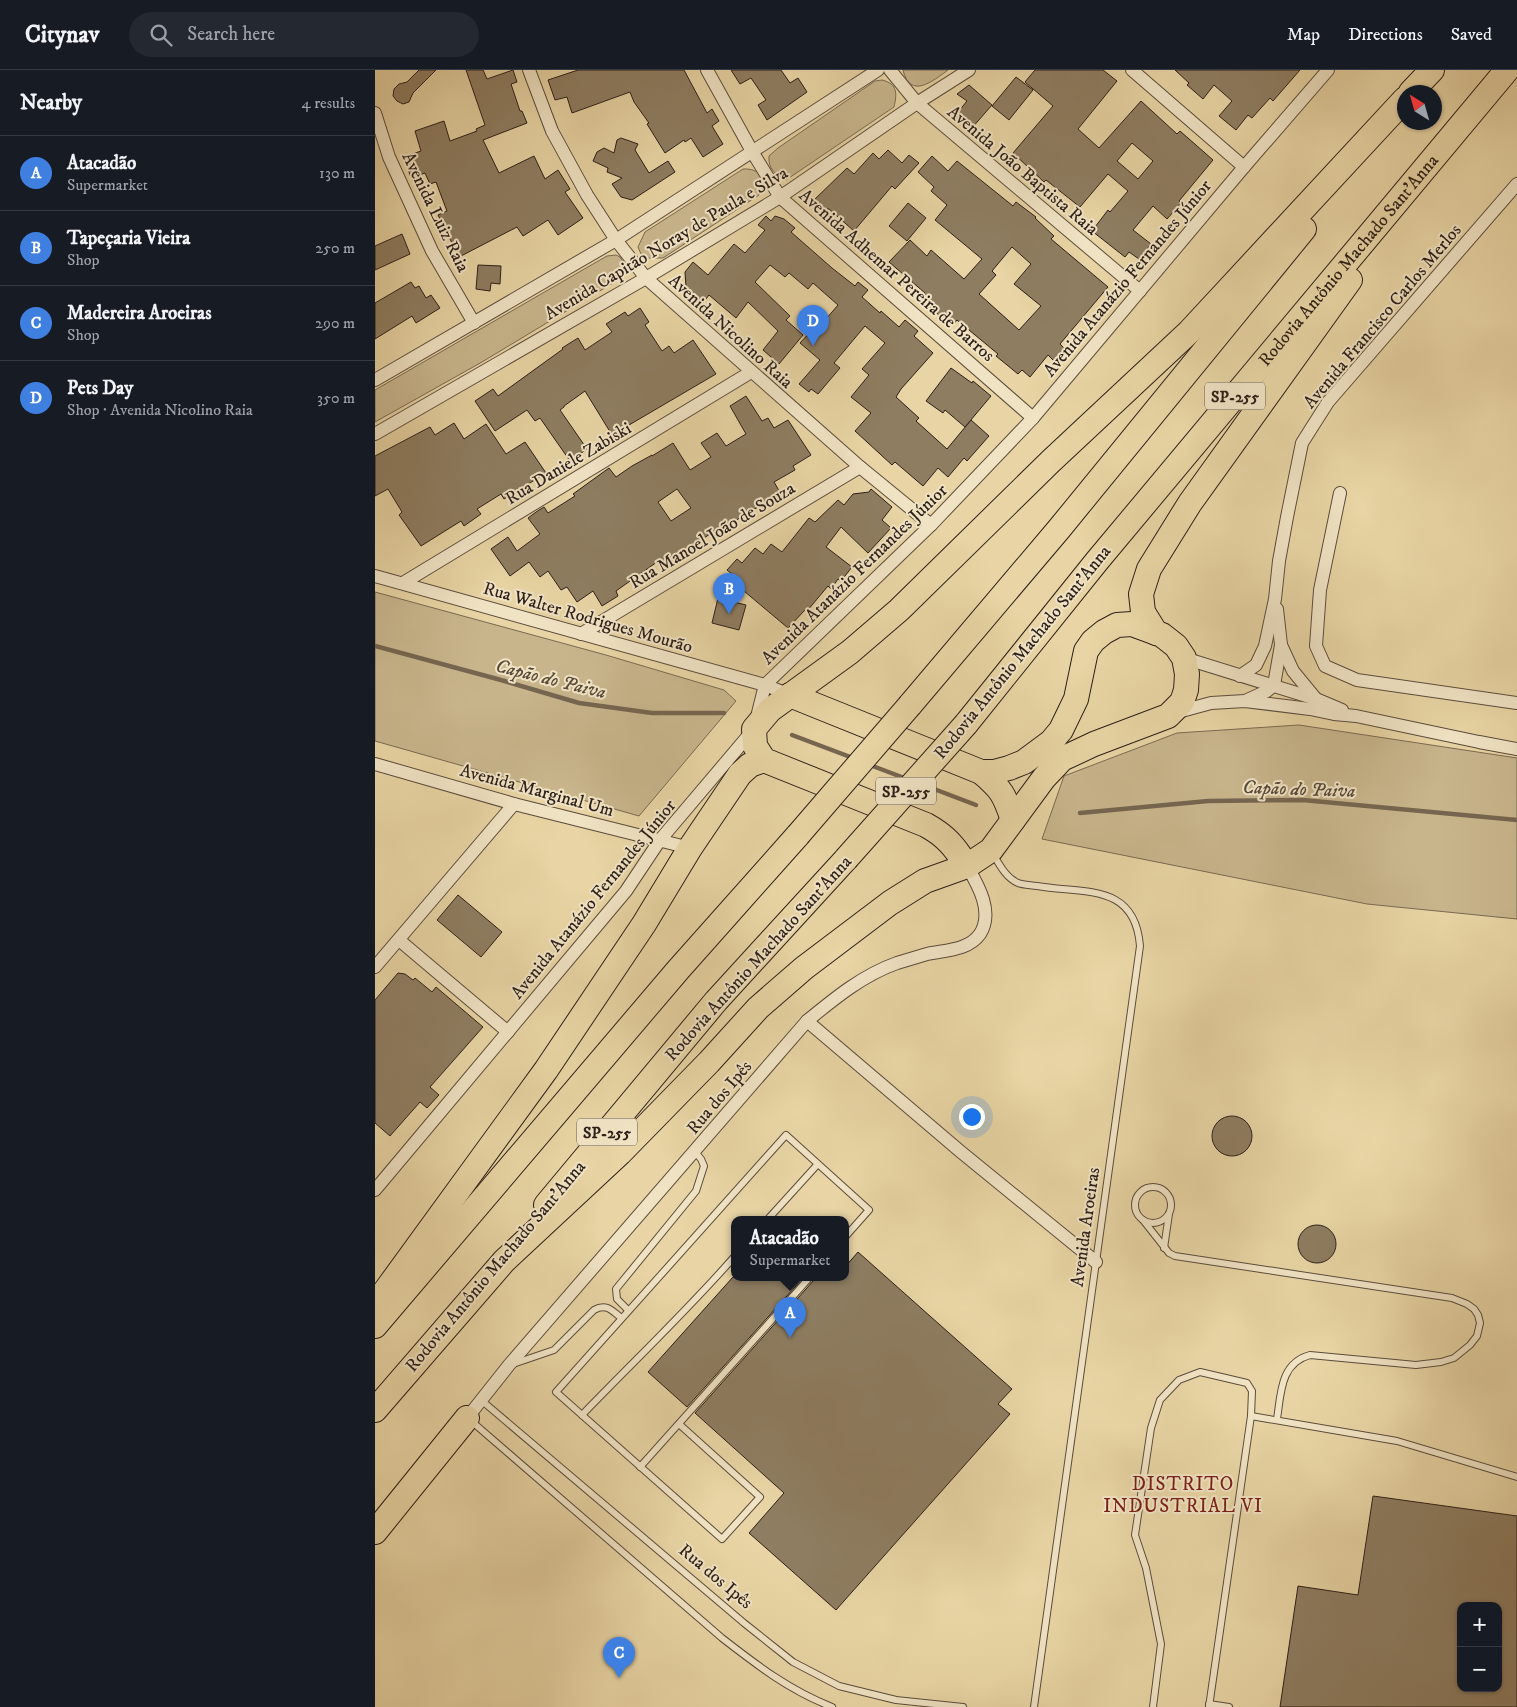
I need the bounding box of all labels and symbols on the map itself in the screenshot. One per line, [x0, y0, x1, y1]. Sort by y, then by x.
north arrow [1397, 85, 1442, 130]
street label: Avenida João Baptista Raia [942, 101, 1103, 241]
street label: Avenida Luiz Raia [397, 149, 474, 276]
street label: Rodovia Antônio Machado Sant'Anna [1254, 150, 1444, 371]
street label: Avenida Capitão Noray de Paula e Silva [541, 162, 793, 325]
street label: Avenida Atanázio Fernandes Júnior [1039, 175, 1217, 382]
street label: Avenida Adhemar Pereira de Barros [794, 185, 999, 367]
street label: Avenida Francisco Carlos Merlos [1299, 220, 1466, 413]
street label: Avenida Nicolino Raia [663, 270, 797, 394]
pin: D [797, 305, 829, 346]
road number: SP-255 [1205, 382, 1265, 410]
street label: Rua Daniele Zabiski [501, 418, 636, 510]
street label: Rua Manoel João de Souza [626, 477, 800, 594]
street label: Avenida Atanázio Fernandes Júnior [757, 480, 953, 670]
street label: Rodovia Antônio Machado Sant'Anna [930, 541, 1116, 764]
pin: B [713, 573, 745, 614]
street label: Rua Walter Rodrigues Mourão [480, 578, 695, 658]
water label: Capão do Paiva [493, 655, 608, 705]
street label: Avenida Marginal Um [457, 760, 616, 822]
water label: Capão do Paiva [1242, 776, 1356, 804]
road number: SP-255 [876, 778, 936, 804]
street label: Avenida Atanázio Fernandes Júnior [506, 795, 681, 1004]
street label: Rodovia Antônio Machado Sant'Anna [661, 851, 857, 1066]
street label: Rua dos Ipês [683, 1056, 757, 1139]
your location [959, 1104, 985, 1130]
road number: SP-255 [577, 1118, 637, 1146]
street label: Rodovia Antônio Machado Sant'Anna [401, 1156, 591, 1377]
street label: Avenida Aroeiras [1067, 1166, 1105, 1288]
pin: A [774, 1297, 806, 1338]
district label: DISTRITO INDUSTRIAL VI [1103, 1473, 1263, 1518]
street label: Rua dos Ipês [674, 1540, 757, 1614]
pin: C [603, 1637, 635, 1678]

